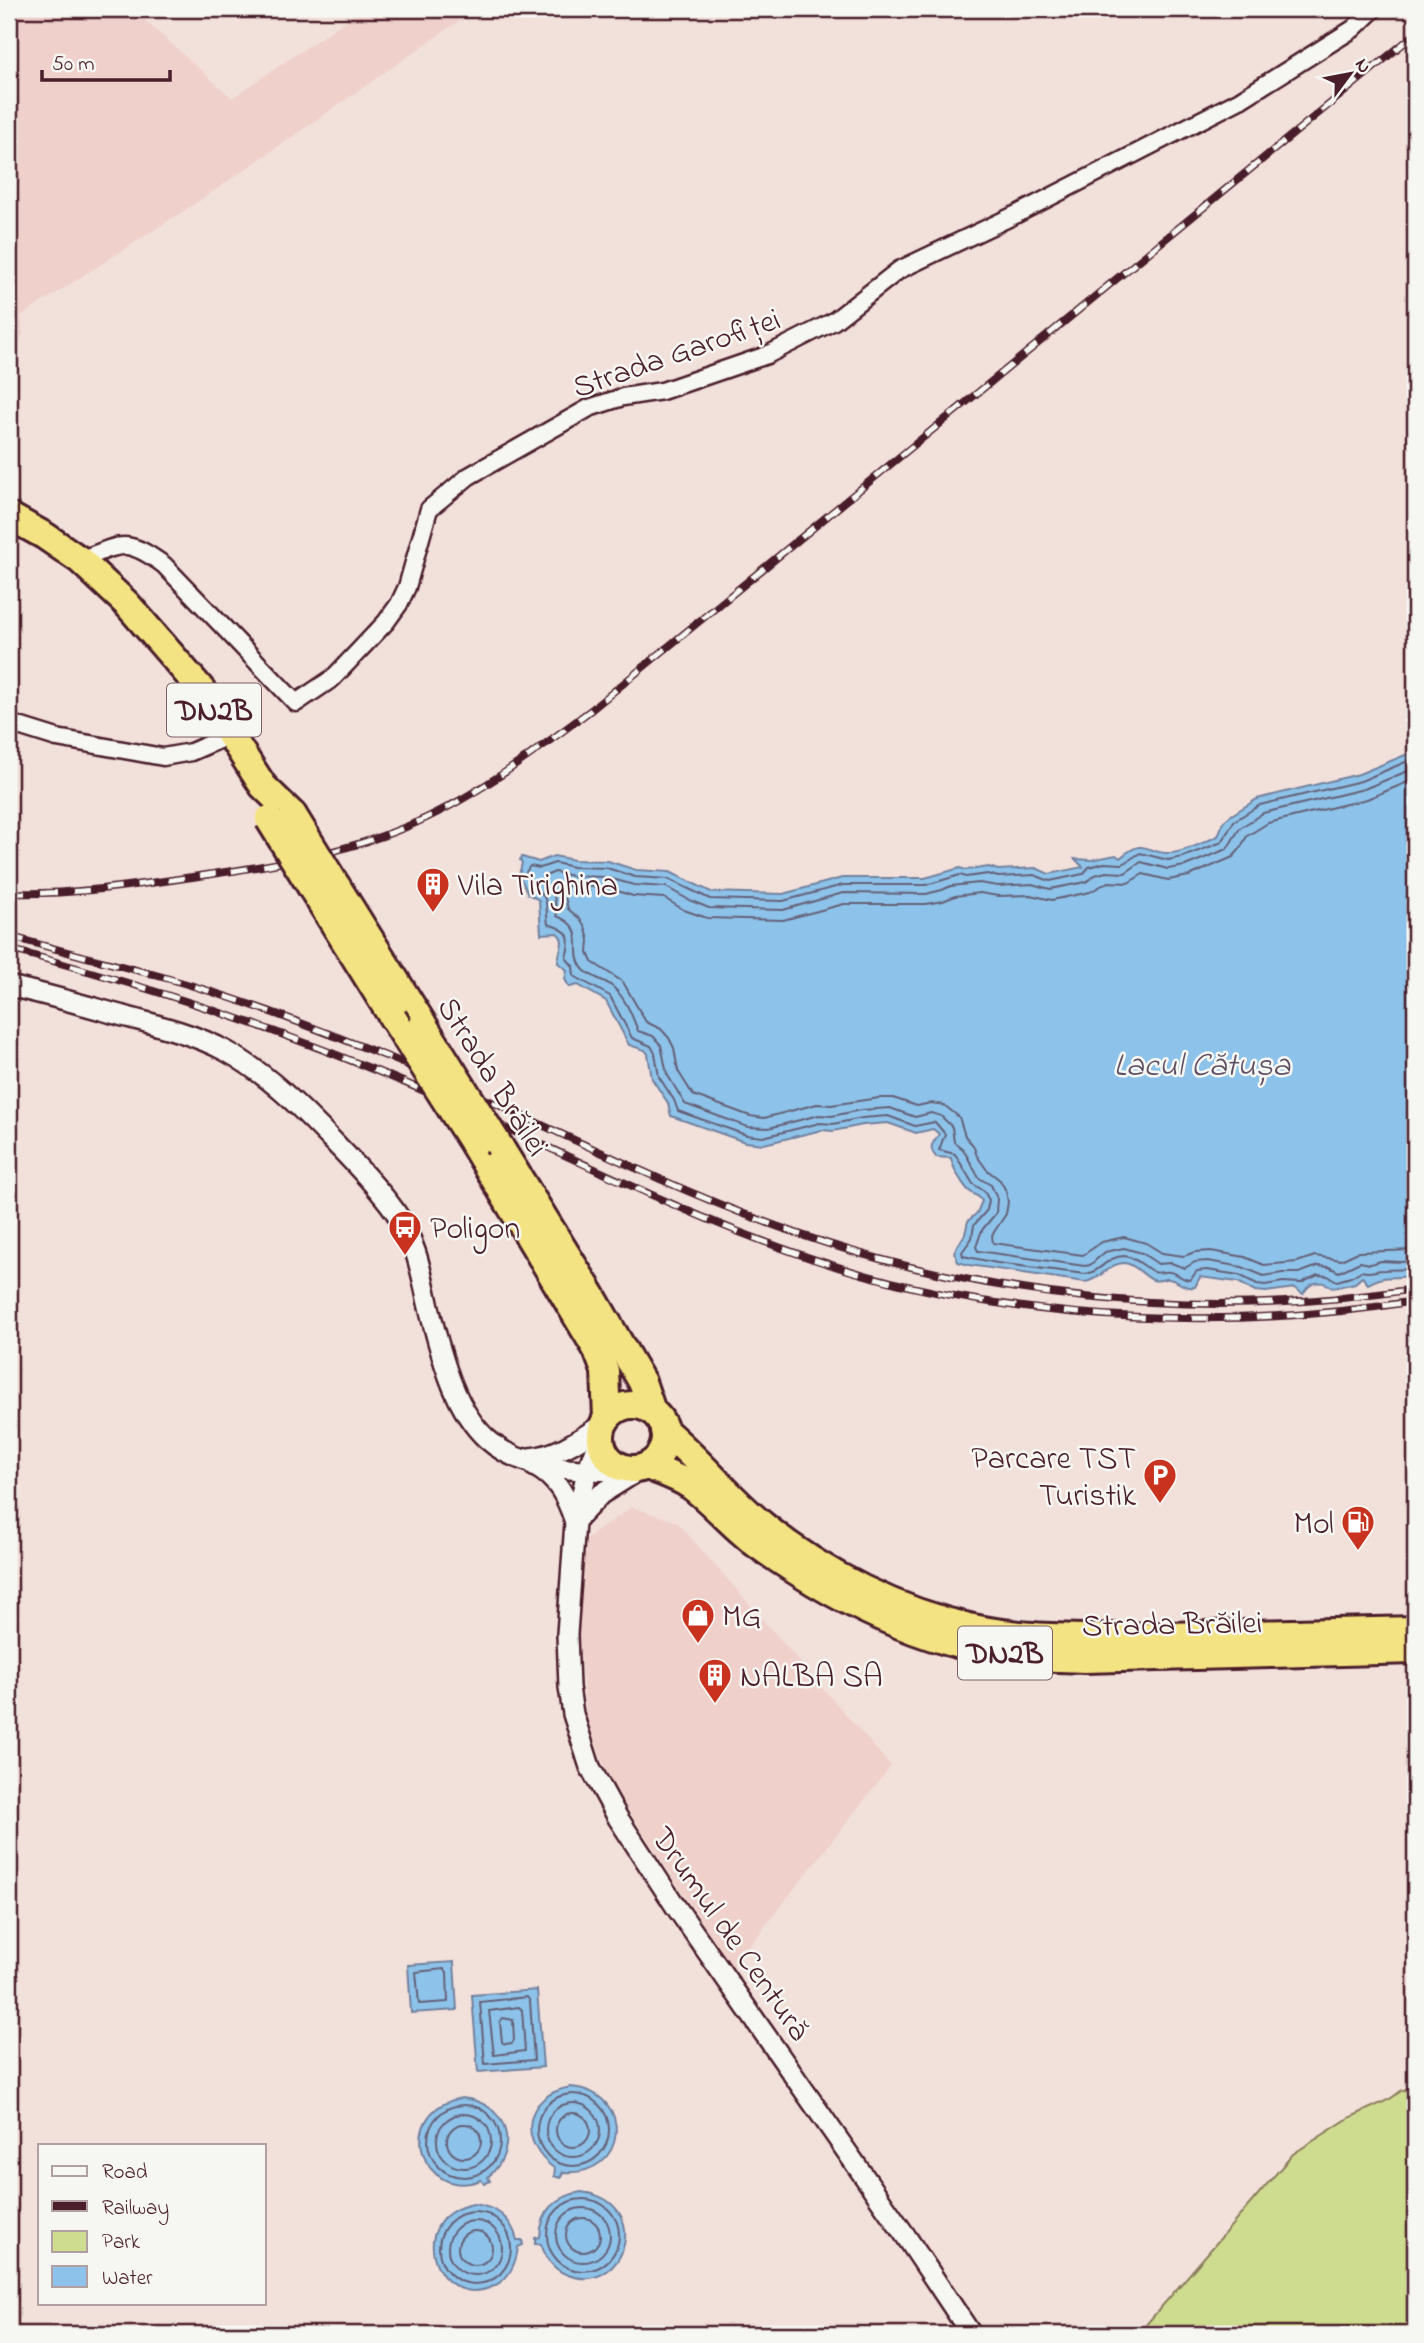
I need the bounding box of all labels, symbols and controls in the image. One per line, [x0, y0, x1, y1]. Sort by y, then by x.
scale bar [42, 38, 170, 82]
north arrow [1316, 38, 1386, 108]
text: 50 m [52, 50, 95, 80]
text: N [1347, 54, 1377, 79]
street label: Strada Garofiței [567, 298, 787, 413]
road number: DN2B [167, 684, 261, 736]
place label: Vila Tirighina [457, 864, 618, 911]
building icon: Vila Tirighina [414, 865, 452, 914]
street label: Strada Brăilei [423, 989, 559, 1167]
water label: Lacul Cătușa [1114, 1043, 1291, 1091]
place label: Poligon [430, 1207, 520, 1254]
bus stop icon: Poligon [386, 1208, 424, 1257]
place label: Parcare TST Turistik [971, 1437, 1137, 1521]
parking icon: Parcare TST Turistik [1141, 1456, 1179, 1505]
place label: Mol [1294, 1502, 1334, 1549]
fuel station icon: Mol [1339, 1503, 1377, 1552]
place label: MG [722, 1595, 762, 1642]
shop icon: MG [679, 1596, 717, 1645]
street label: Strada Brăilei [1081, 1601, 1263, 1652]
road number: DN2B [958, 1626, 1052, 1680]
place label: NALBA SA [740, 1655, 883, 1702]
building icon: NALBA SA [696, 1656, 734, 1705]
street label: Drumul de Centură [637, 1818, 820, 2051]
legend [38, 2144, 266, 2304]
text: Road [102, 2158, 148, 2188]
text: Railway [102, 2194, 169, 2226]
text: Park [102, 2228, 141, 2258]
text: Water [102, 2264, 153, 2294]

